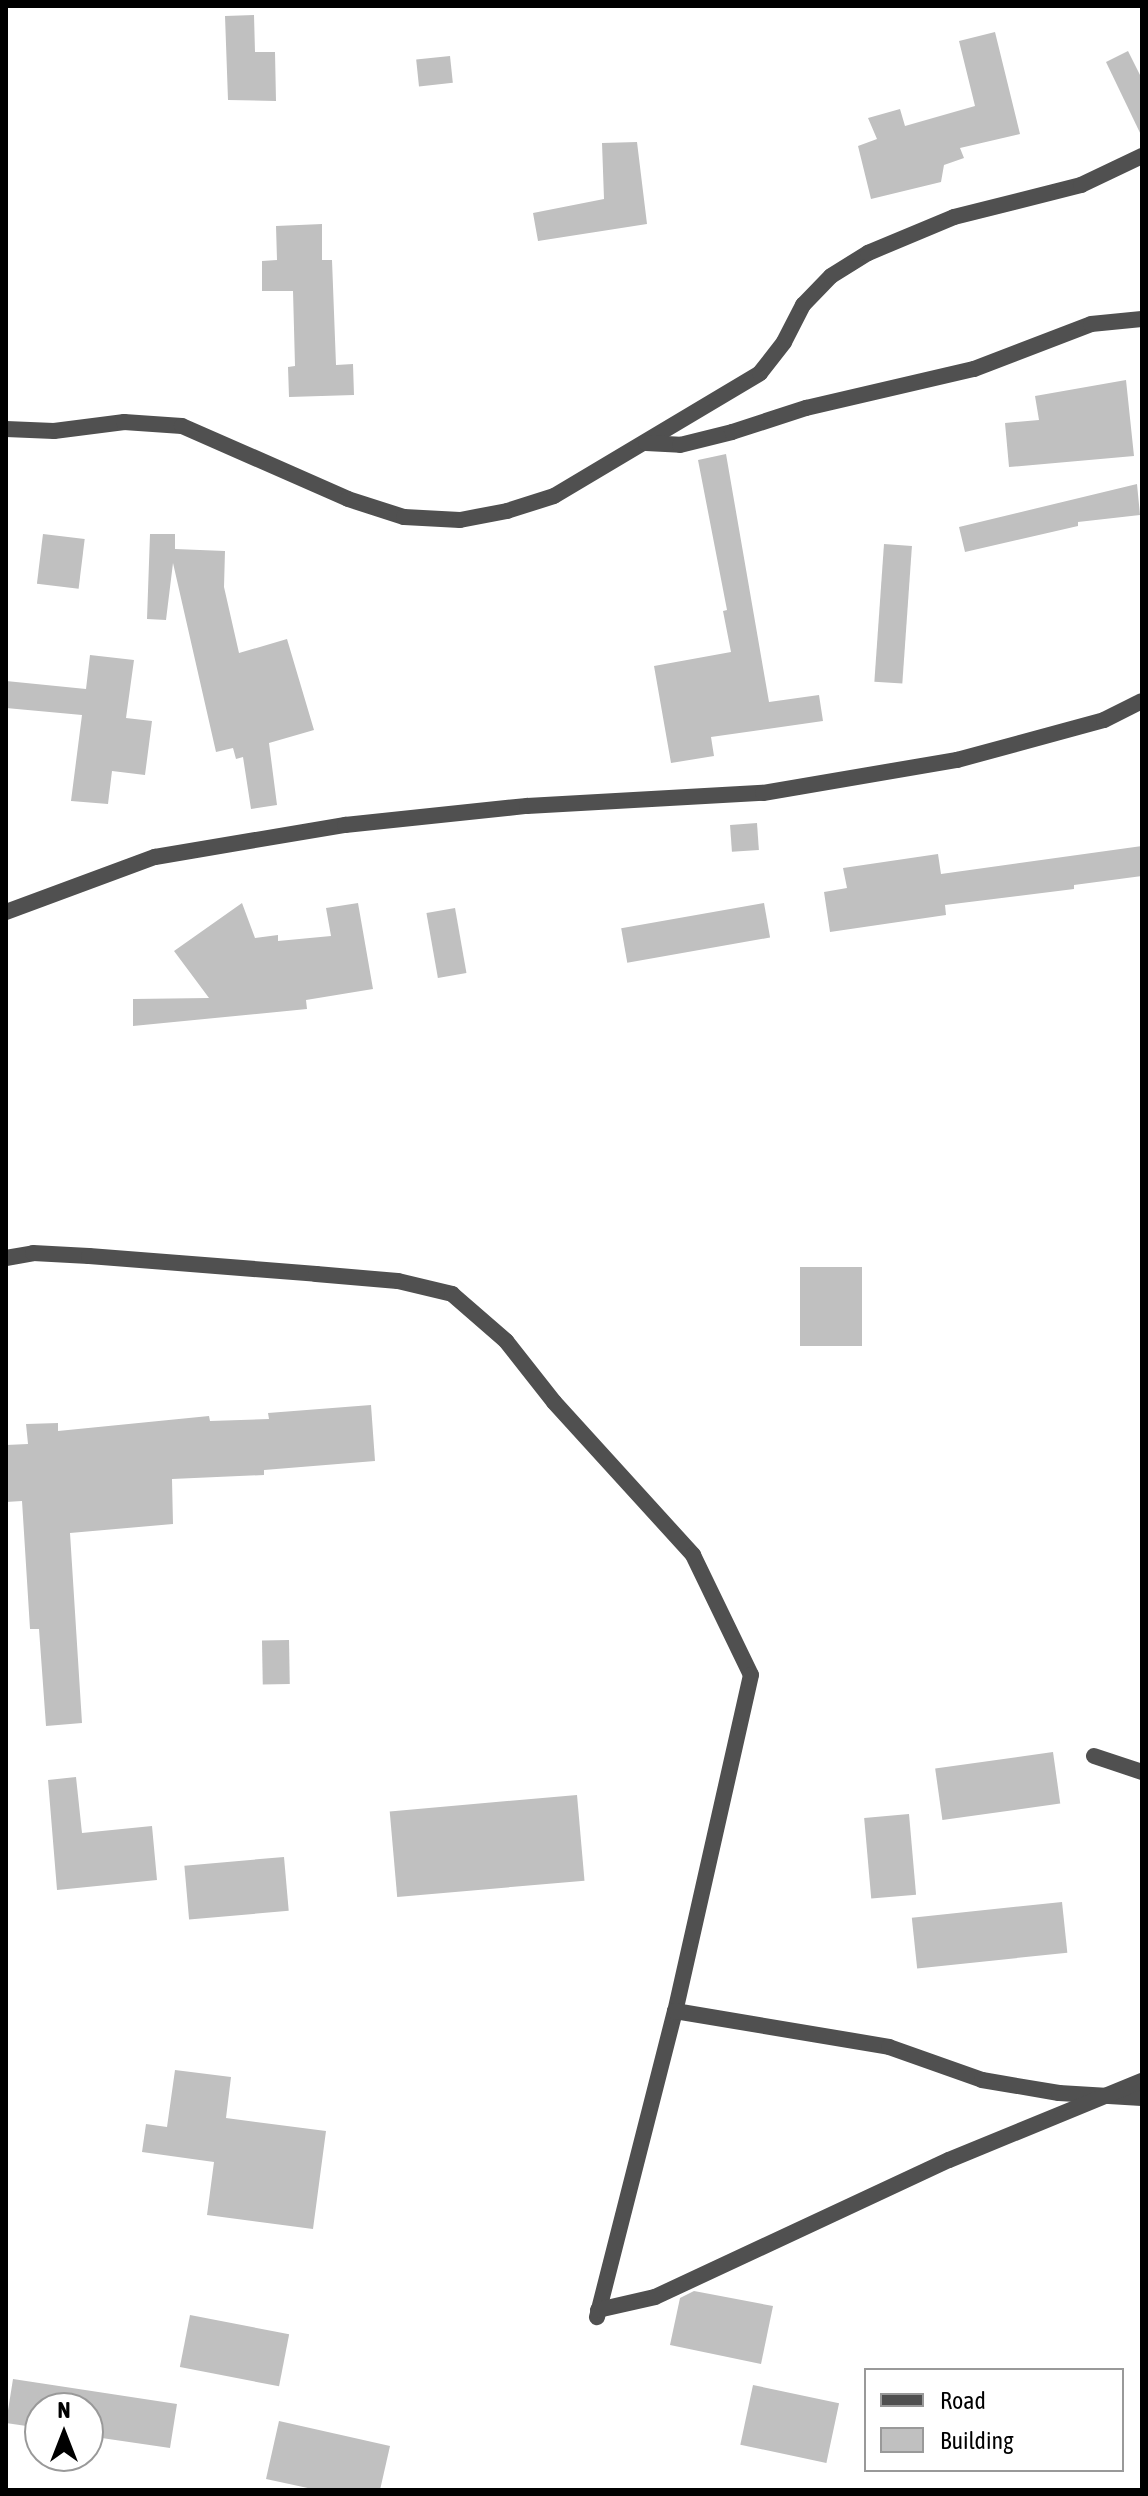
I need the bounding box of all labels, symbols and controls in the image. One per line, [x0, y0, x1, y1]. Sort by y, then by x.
legend [864, 2368, 1124, 2472]
text: Road [940, 2387, 986, 2414]
north arrow [24, 2392, 104, 2472]
text: N [58, 2397, 70, 2423]
text: Building [940, 2427, 1013, 2454]

